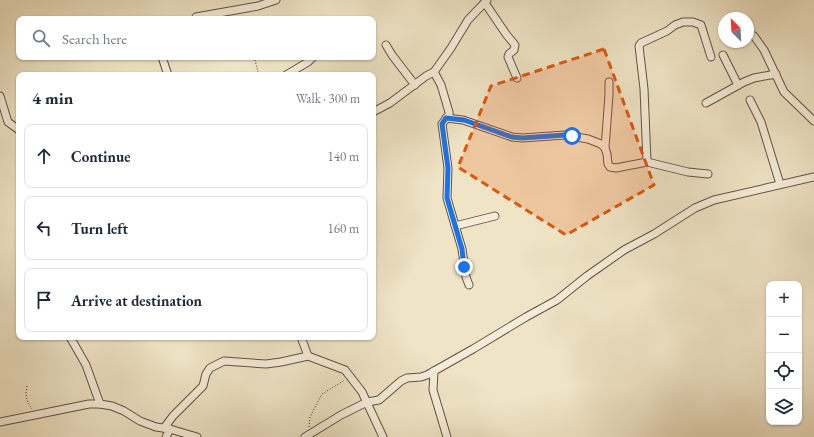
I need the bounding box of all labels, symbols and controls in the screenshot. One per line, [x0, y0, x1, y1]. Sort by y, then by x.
north arrow [718, 12, 754, 48]
search box [16, 16, 376, 60]
icon: search [30, 27, 52, 49]
text: Search here [62, 29, 127, 48]
text: 4 min [32, 87, 73, 109]
text: Walk · 300 m [296, 90, 360, 107]
route start [563, 127, 581, 145]
icon: ahead [33, 145, 55, 167]
text: Continue [71, 147, 131, 166]
text: 140 m [328, 148, 359, 165]
icon: left [33, 217, 55, 239]
text: Turn left [71, 219, 128, 238]
text: 160 m [328, 220, 359, 237]
route end [455, 258, 473, 276]
map controls [766, 281, 802, 425]
button: + [766, 281, 802, 317]
icon: arrive [33, 289, 55, 311]
text: Arrive at destination [71, 291, 202, 310]
button: − [766, 317, 802, 353]
button: locate [766, 353, 802, 389]
button: layers [766, 389, 802, 425]

